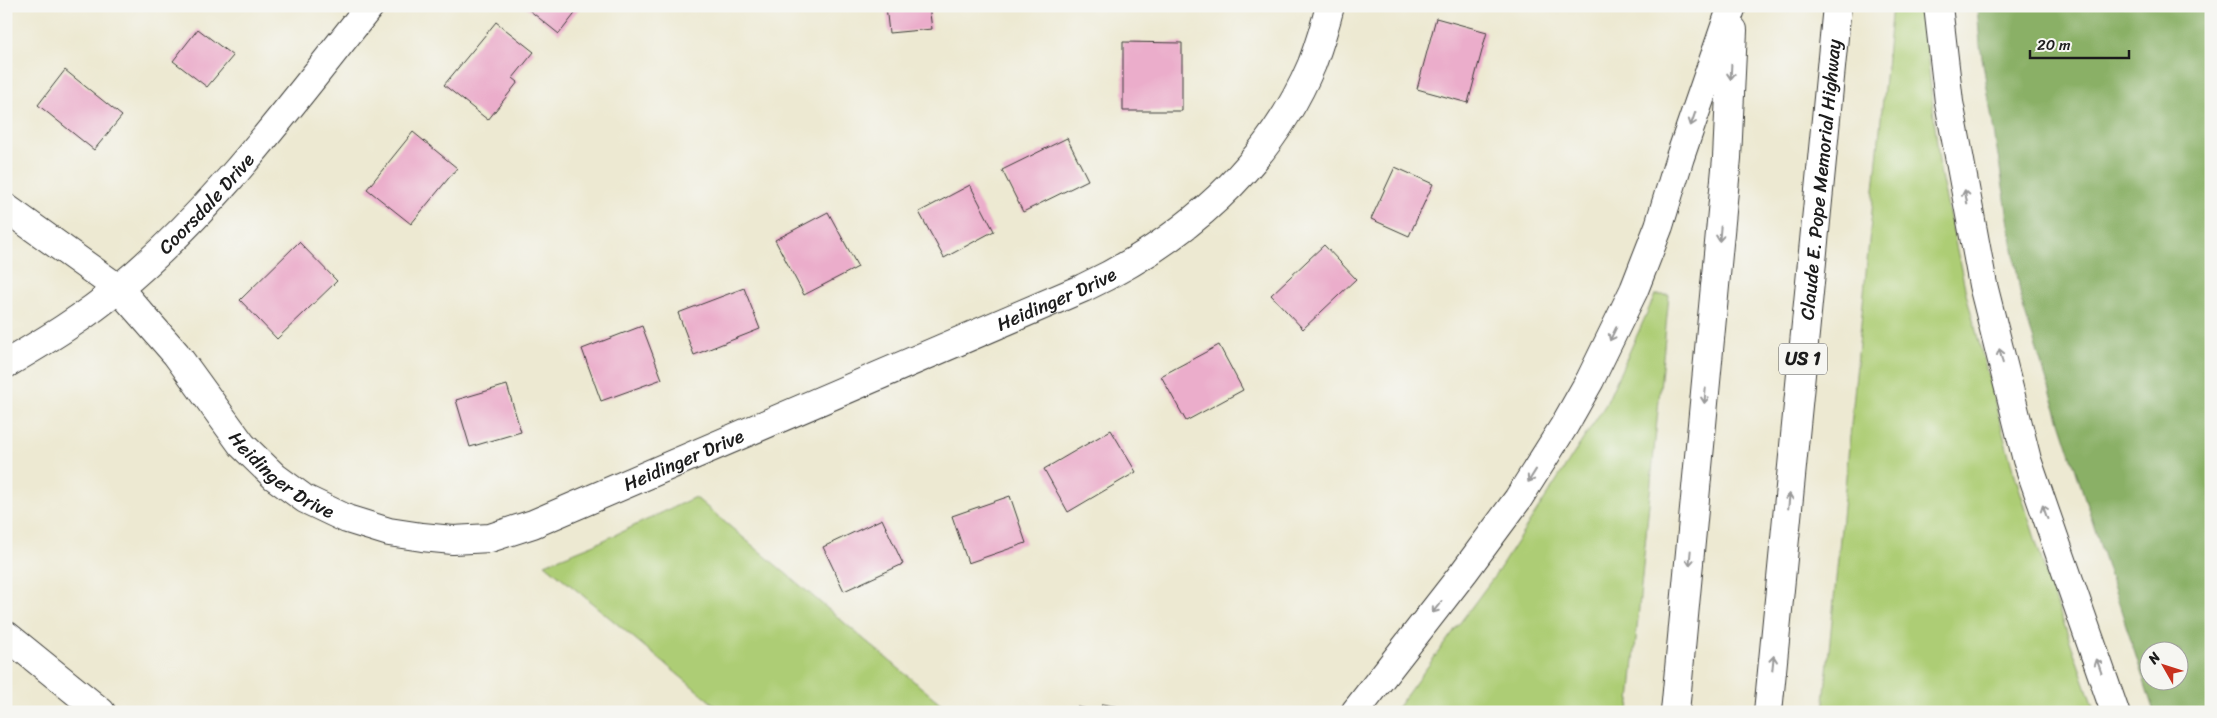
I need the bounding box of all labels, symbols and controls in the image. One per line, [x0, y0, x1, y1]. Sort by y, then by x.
scale bar [2030, 28, 2128, 60]
text: 20 m [2037, 32, 2071, 58]
street label: Claude E. Pope Memorial Highway [1790, 38, 1850, 321]
one-way arrow [1727, 64, 1736, 80]
one-way arrow [1688, 110, 1697, 126]
street label: Coorsdale Drive [150, 145, 262, 262]
one-way arrow [1960, 190, 1970, 206]
one-way arrow [1715, 226, 1725, 242]
street label: Heidinger Drive [991, 257, 1122, 340]
one-way arrow [1608, 327, 1618, 342]
road number: US 1 [1779, 344, 1827, 374]
one-way arrow [1996, 349, 2005, 365]
one-way arrow [1700, 388, 1710, 404]
street label: Heidinger Drive [618, 419, 749, 500]
street label: Heidinger Drive [220, 424, 340, 527]
one-way arrow [1527, 468, 1537, 482]
one-way arrow [1784, 494, 1794, 510]
one-way arrow [2040, 505, 2049, 521]
one-way arrow [1685, 550, 1694, 566]
one-way arrow [1431, 600, 1442, 613]
north arrow [2140, 640, 2190, 690]
text: N [2141, 646, 2167, 671]
one-way arrow [1768, 656, 1778, 672]
one-way arrow [2094, 658, 2103, 674]

